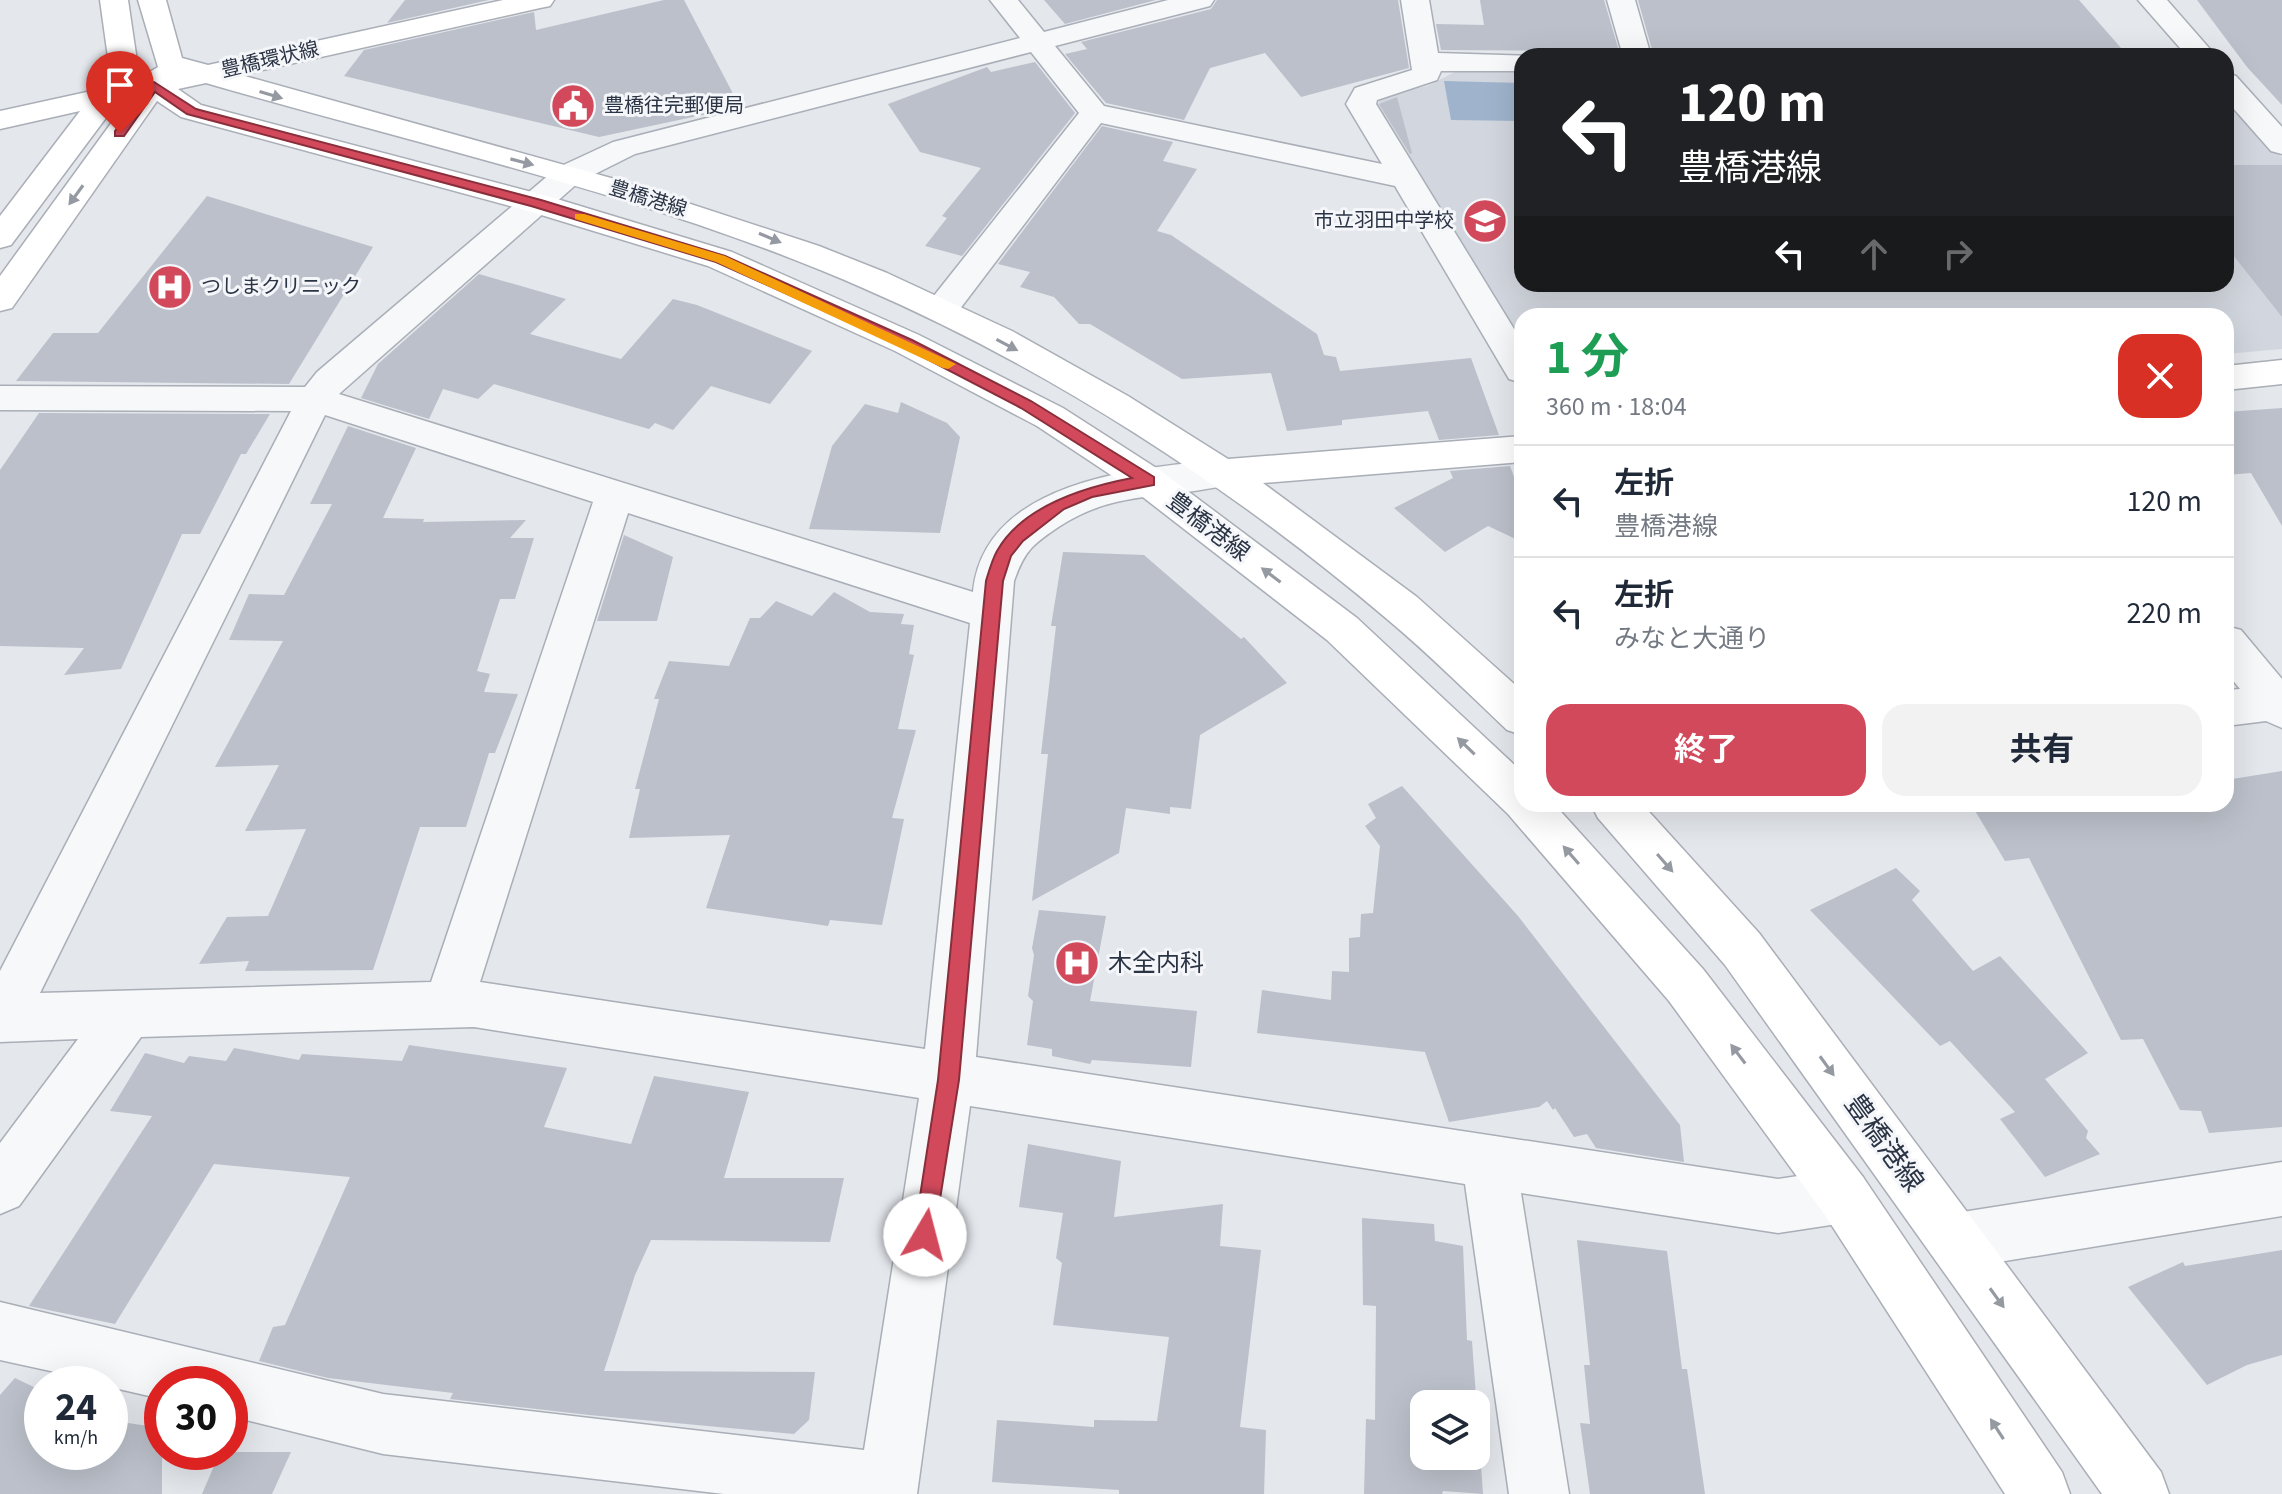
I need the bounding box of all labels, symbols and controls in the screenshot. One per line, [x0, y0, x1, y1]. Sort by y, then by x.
street label: 豊橋環状線 [218, 35, 322, 85]
pin [86, 51, 154, 133]
icon: arrive [98, 63, 142, 107]
text: 120 m [1678, 64, 1826, 143]
icon: left [1546, 80, 1650, 184]
public building icon: 豊橋往完郵便局 [549, 82, 597, 130]
one-way arrow [259, 89, 283, 102]
place label: 豊橋往完郵便局 [604, 92, 744, 120]
text: 豊橋港線 [1678, 143, 1822, 194]
one-way arrow [509, 157, 534, 169]
street label: 豊橋港線 [606, 174, 690, 224]
one-way arrow [69, 184, 84, 205]
school or university icon: 市立羽田中学校 [1461, 197, 1509, 245]
place label: 市立羽田中学校 [1314, 207, 1454, 235]
one-way arrow [758, 232, 782, 245]
icon: left [1768, 232, 1812, 276]
icon: ahead [1852, 232, 1896, 276]
icon: right [1936, 232, 1980, 276]
hospital icon: つしまクリニック [146, 263, 194, 311]
place label: つしまクリニック [201, 273, 361, 301]
text: 1 分 [1546, 324, 1629, 392]
button: close [2118, 334, 2202, 418]
one-way arrow [996, 338, 1018, 352]
text: 360 m · 18:04 [1546, 388, 1687, 425]
text: 左折 [1614, 462, 1674, 505]
icon: left [1546, 479, 1590, 523]
text: 120 m [2126, 480, 2202, 523]
street label: 豊橋港線 [1159, 484, 1257, 570]
text: 豊橋港線 [1614, 508, 1718, 545]
one-way arrow [1261, 567, 1281, 583]
text: 左折 [1614, 574, 1674, 617]
icon: left [1546, 591, 1590, 635]
text: 220 m [2126, 592, 2202, 635]
text: みなと大通り [1614, 620, 1770, 657]
button: 終了 [1546, 704, 1866, 796]
button: 共有 [1882, 704, 2202, 796]
one-way arrow [1456, 738, 1475, 756]
one-way arrow [1563, 845, 1580, 865]
one-way arrow [1656, 853, 1674, 872]
hospital icon: 木全内科 [1053, 939, 1101, 987]
place label: 木全内科 [1108, 946, 1204, 981]
one-way arrow [1730, 1044, 1746, 1064]
one-way arrow [1819, 1055, 1835, 1077]
street label: 豊橋港線 [1835, 1086, 1933, 1200]
position arrow [883, 1193, 967, 1277]
one-way arrow [1989, 1288, 2004, 1309]
speed limit sign: 30 [144, 1366, 248, 1470]
text: 24 [55, 1379, 97, 1436]
map controls [1410, 1390, 1490, 1470]
button: layers [1410, 1390, 1490, 1470]
one-way arrow [1990, 1418, 2005, 1439]
text: km/h [54, 1424, 98, 1452]

